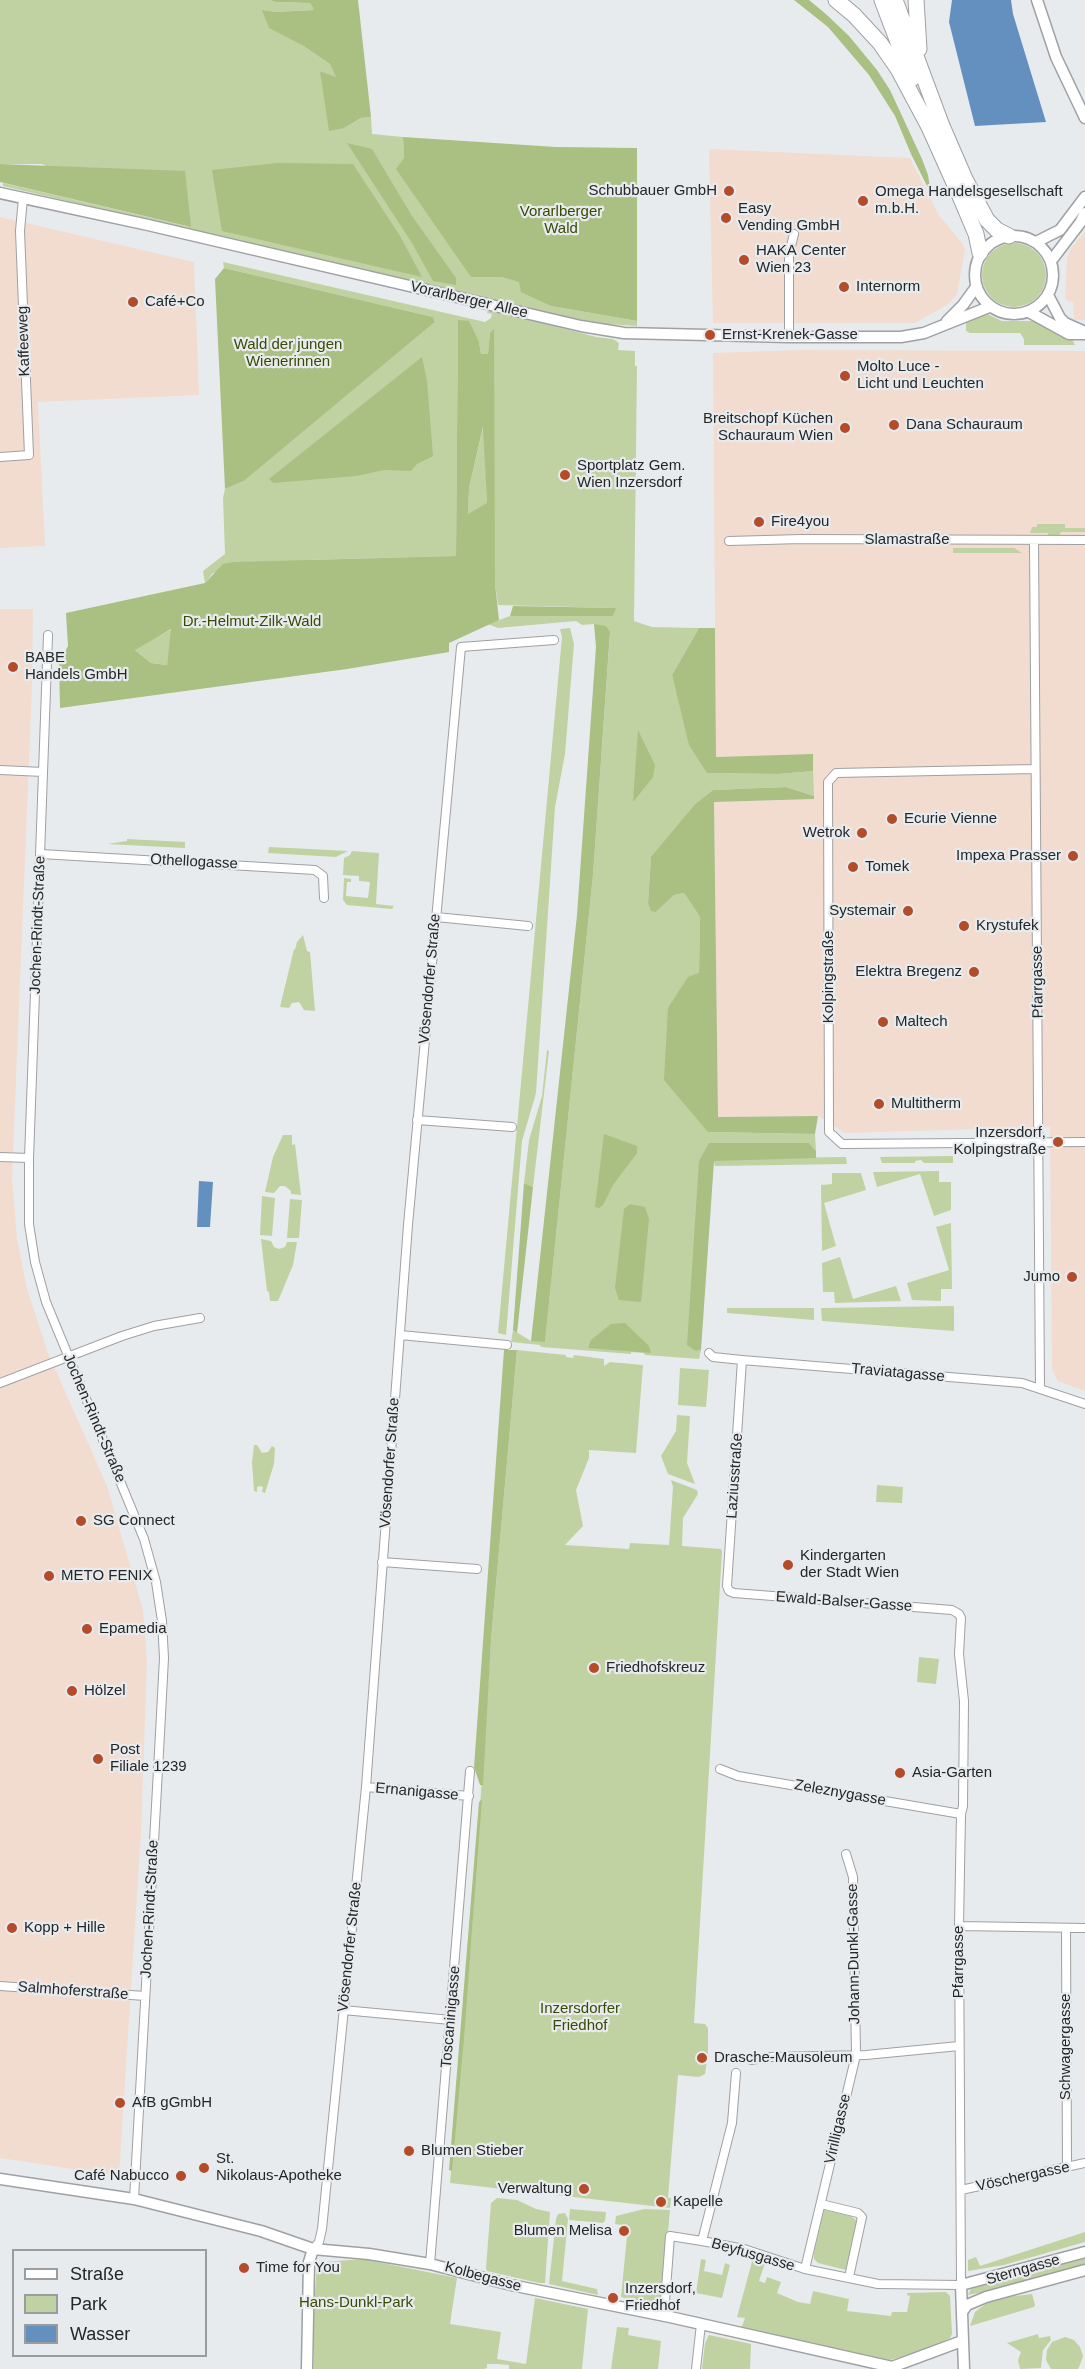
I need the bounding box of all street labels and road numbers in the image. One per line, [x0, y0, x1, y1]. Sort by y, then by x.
street label: Vorarlberger Allee [408, 278, 530, 322]
street label: Kaffeeweg [14, 305, 34, 377]
street label: Slamastraße [864, 531, 950, 549]
street label: Othellogasse [150, 851, 238, 873]
street label: Jochen-Rindt-Straße [27, 856, 49, 994]
street label: Vösendorfer Straße [415, 913, 445, 1045]
street label: Kolpingstraße [820, 931, 838, 1023]
street label: Pfarrgasse [1028, 946, 1048, 1018]
street label: Jochen-Rindt-Straße [59, 1351, 129, 1485]
street label: Traviatagasse [851, 1360, 945, 1386]
street label: Vösendorfer Straße [376, 1397, 404, 1529]
street label: Laziusstraße [723, 1433, 747, 1519]
street label: Ewald-Balser-Gasse [775, 1588, 913, 1616]
street label: Zeleznygasse [793, 1776, 887, 1810]
street label: Ernanigasse [375, 1779, 459, 1805]
street label: Jochen-Rindt-Straße [137, 1839, 163, 1979]
street label: Vösendorfer Straße [334, 1881, 366, 2013]
street label: Johann-Dunkl-Gasse [844, 1883, 864, 2025]
street label: Pfarrgasse [950, 1926, 968, 1998]
street label: Toscaninigasse [438, 1965, 464, 2069]
street label: Salmhoferstraße [17, 1978, 129, 2004]
street label: Schwagergasse [1057, 1994, 1075, 2100]
street label: Virilligasse [821, 2092, 855, 2166]
street label: Vöschergasse [975, 2158, 1071, 2196]
street label: Beyfusgasse [709, 2235, 797, 2275]
street label: Sterngasse [984, 2251, 1062, 2289]
street label: Kolbegasse [443, 2258, 523, 2296]

